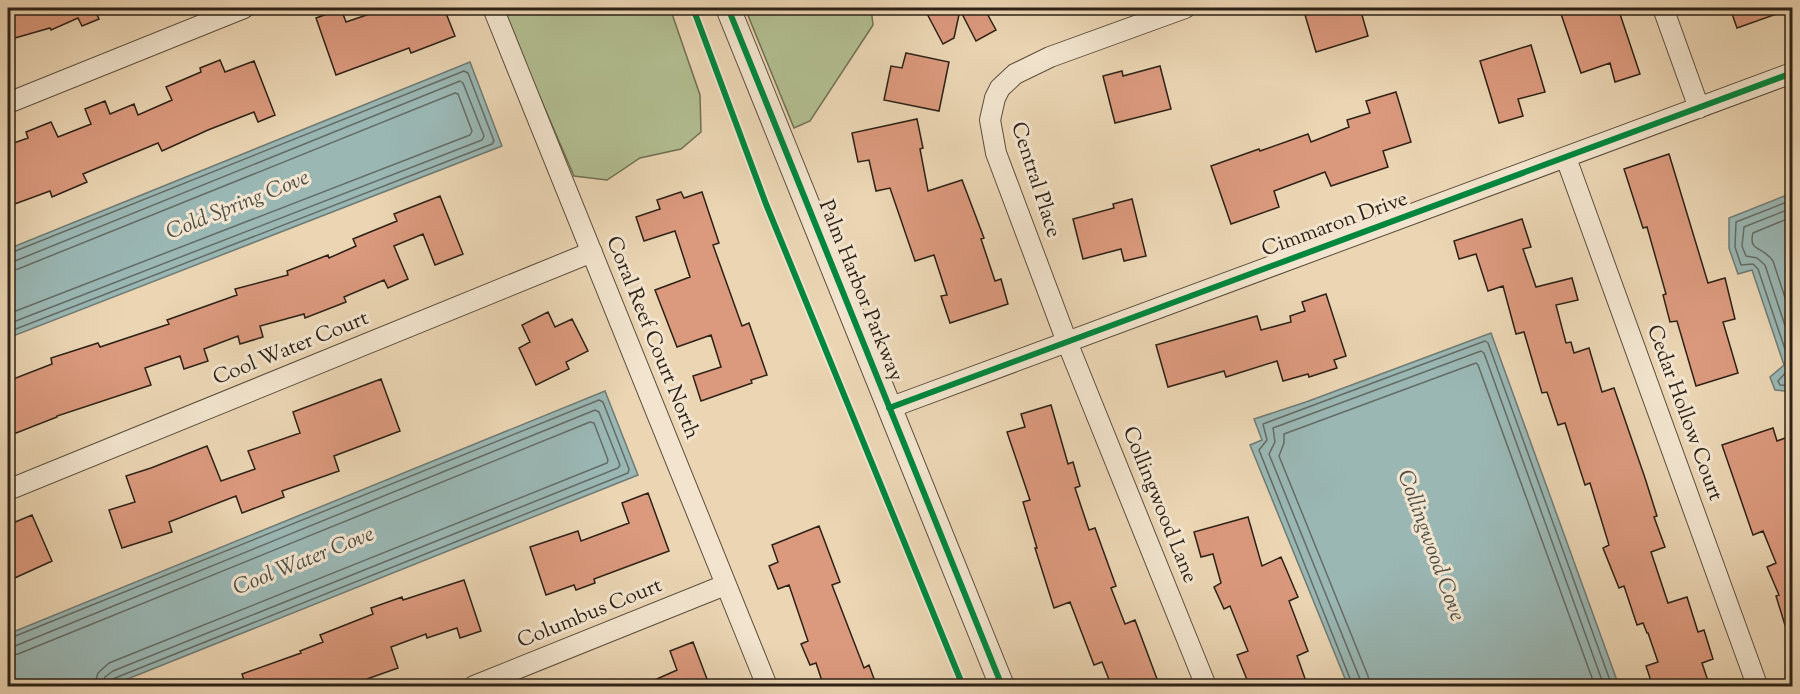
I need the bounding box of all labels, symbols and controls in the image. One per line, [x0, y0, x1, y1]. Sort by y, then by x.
street label: Central Place [1002, 118, 1068, 242]
water label: Cold Spring Cove [162, 163, 315, 249]
street label: Cimmaron Drive [1258, 185, 1412, 265]
street label: Palm Harbor Parkway [810, 196, 910, 387]
street label: Coral Reef Court North [598, 232, 706, 444]
street label: Cool Water Court [209, 304, 373, 394]
street label: Cedar Hollow Court [1638, 321, 1730, 505]
street label: Collingwood Lane [1114, 422, 1204, 588]
water label: Collingwood Cove [1388, 466, 1472, 626]
water label: Cool Water Cove [229, 519, 380, 605]
street label: Columbus Court [513, 571, 667, 657]

